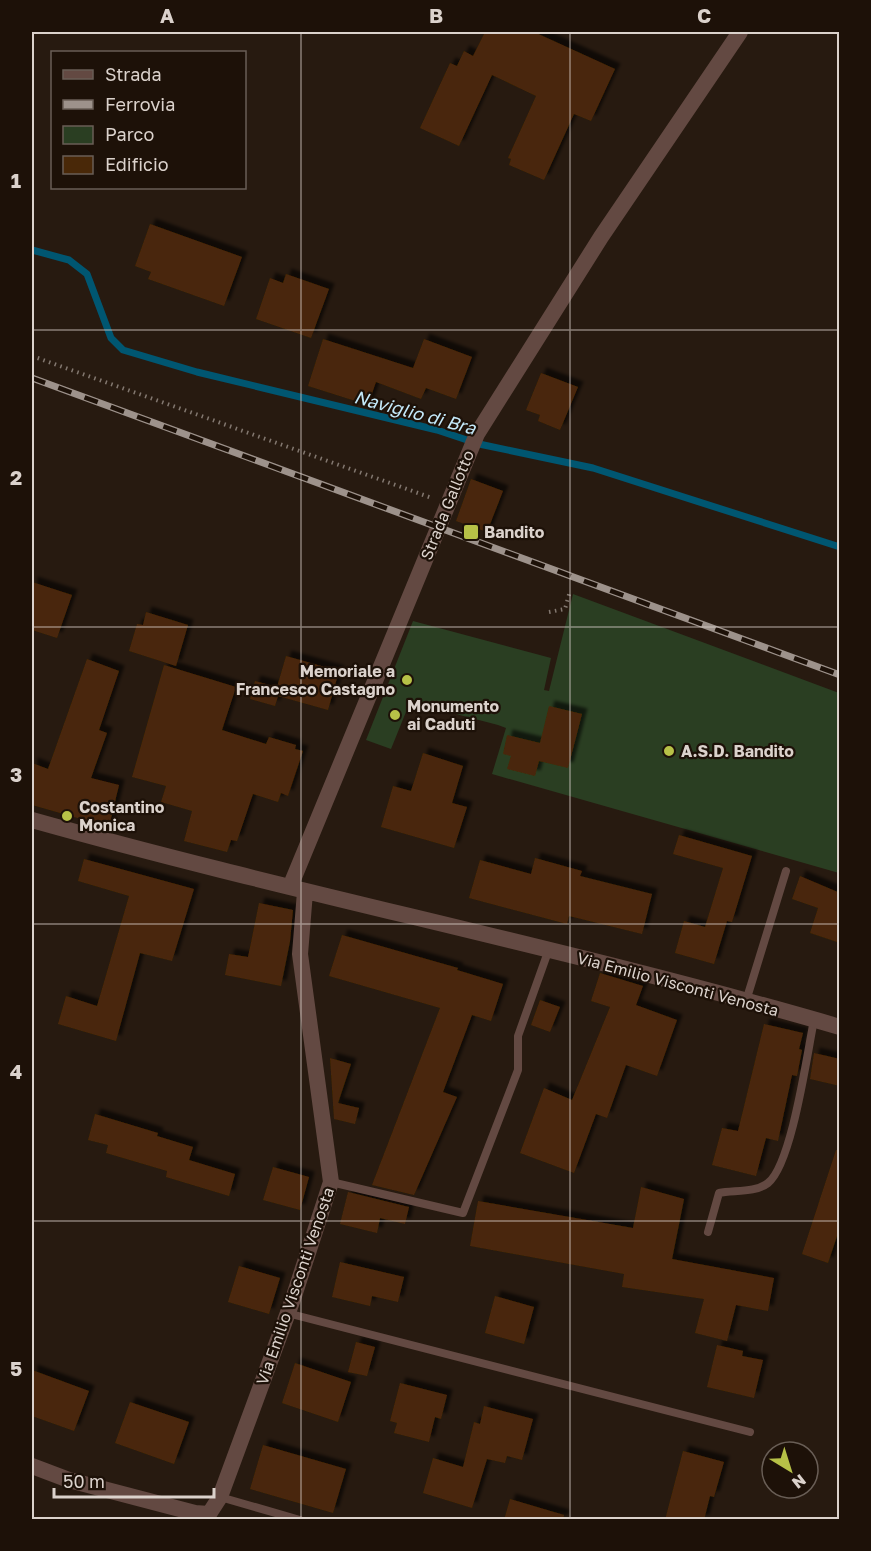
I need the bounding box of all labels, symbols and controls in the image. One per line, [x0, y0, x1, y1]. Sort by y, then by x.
text: A [160, 3, 174, 27]
text: B [429, 3, 443, 27]
text: C [697, 3, 711, 27]
legend [51, 51, 246, 189]
text: Strada [105, 63, 162, 85]
text: Ferrovia [105, 93, 175, 115]
text: Parco [105, 123, 154, 145]
text: Edificio [105, 153, 169, 175]
text: 1 [11, 168, 21, 192]
water label: Naviglio di Bra [352, 385, 479, 439]
street label: Strada Gallotto [416, 447, 478, 563]
text: 2 [10, 465, 22, 489]
place label: Bandito [484, 522, 545, 542]
marker: Bandito [462, 523, 480, 541]
place label: Memoriale a Francesco Castagno [236, 661, 395, 699]
marker: Memoriale a Francesco Castagno [400, 673, 414, 687]
place label: Monumento ai Caduti [407, 696, 500, 734]
marker: Monumento ai Caduti [388, 708, 402, 722]
place label: A.S.D. Bandito [681, 741, 794, 761]
marker: A.S.D. Bandito [662, 744, 676, 758]
text: 3 [10, 762, 22, 786]
place label: Costantino Monica [79, 797, 165, 835]
marker: Costantino Monica [60, 809, 74, 823]
street label: Via Emilio Visconti Venosta [575, 947, 781, 1021]
text: 4 [10, 1059, 22, 1083]
street label: Via Emilio Visconti Venosta [252, 1184, 338, 1388]
text: 5 [10, 1356, 22, 1380]
north arrow [760, 1440, 820, 1500]
scale bar [54, 1461, 214, 1499]
text: 50 m [63, 1470, 105, 1492]
text: N [788, 1470, 810, 1493]

